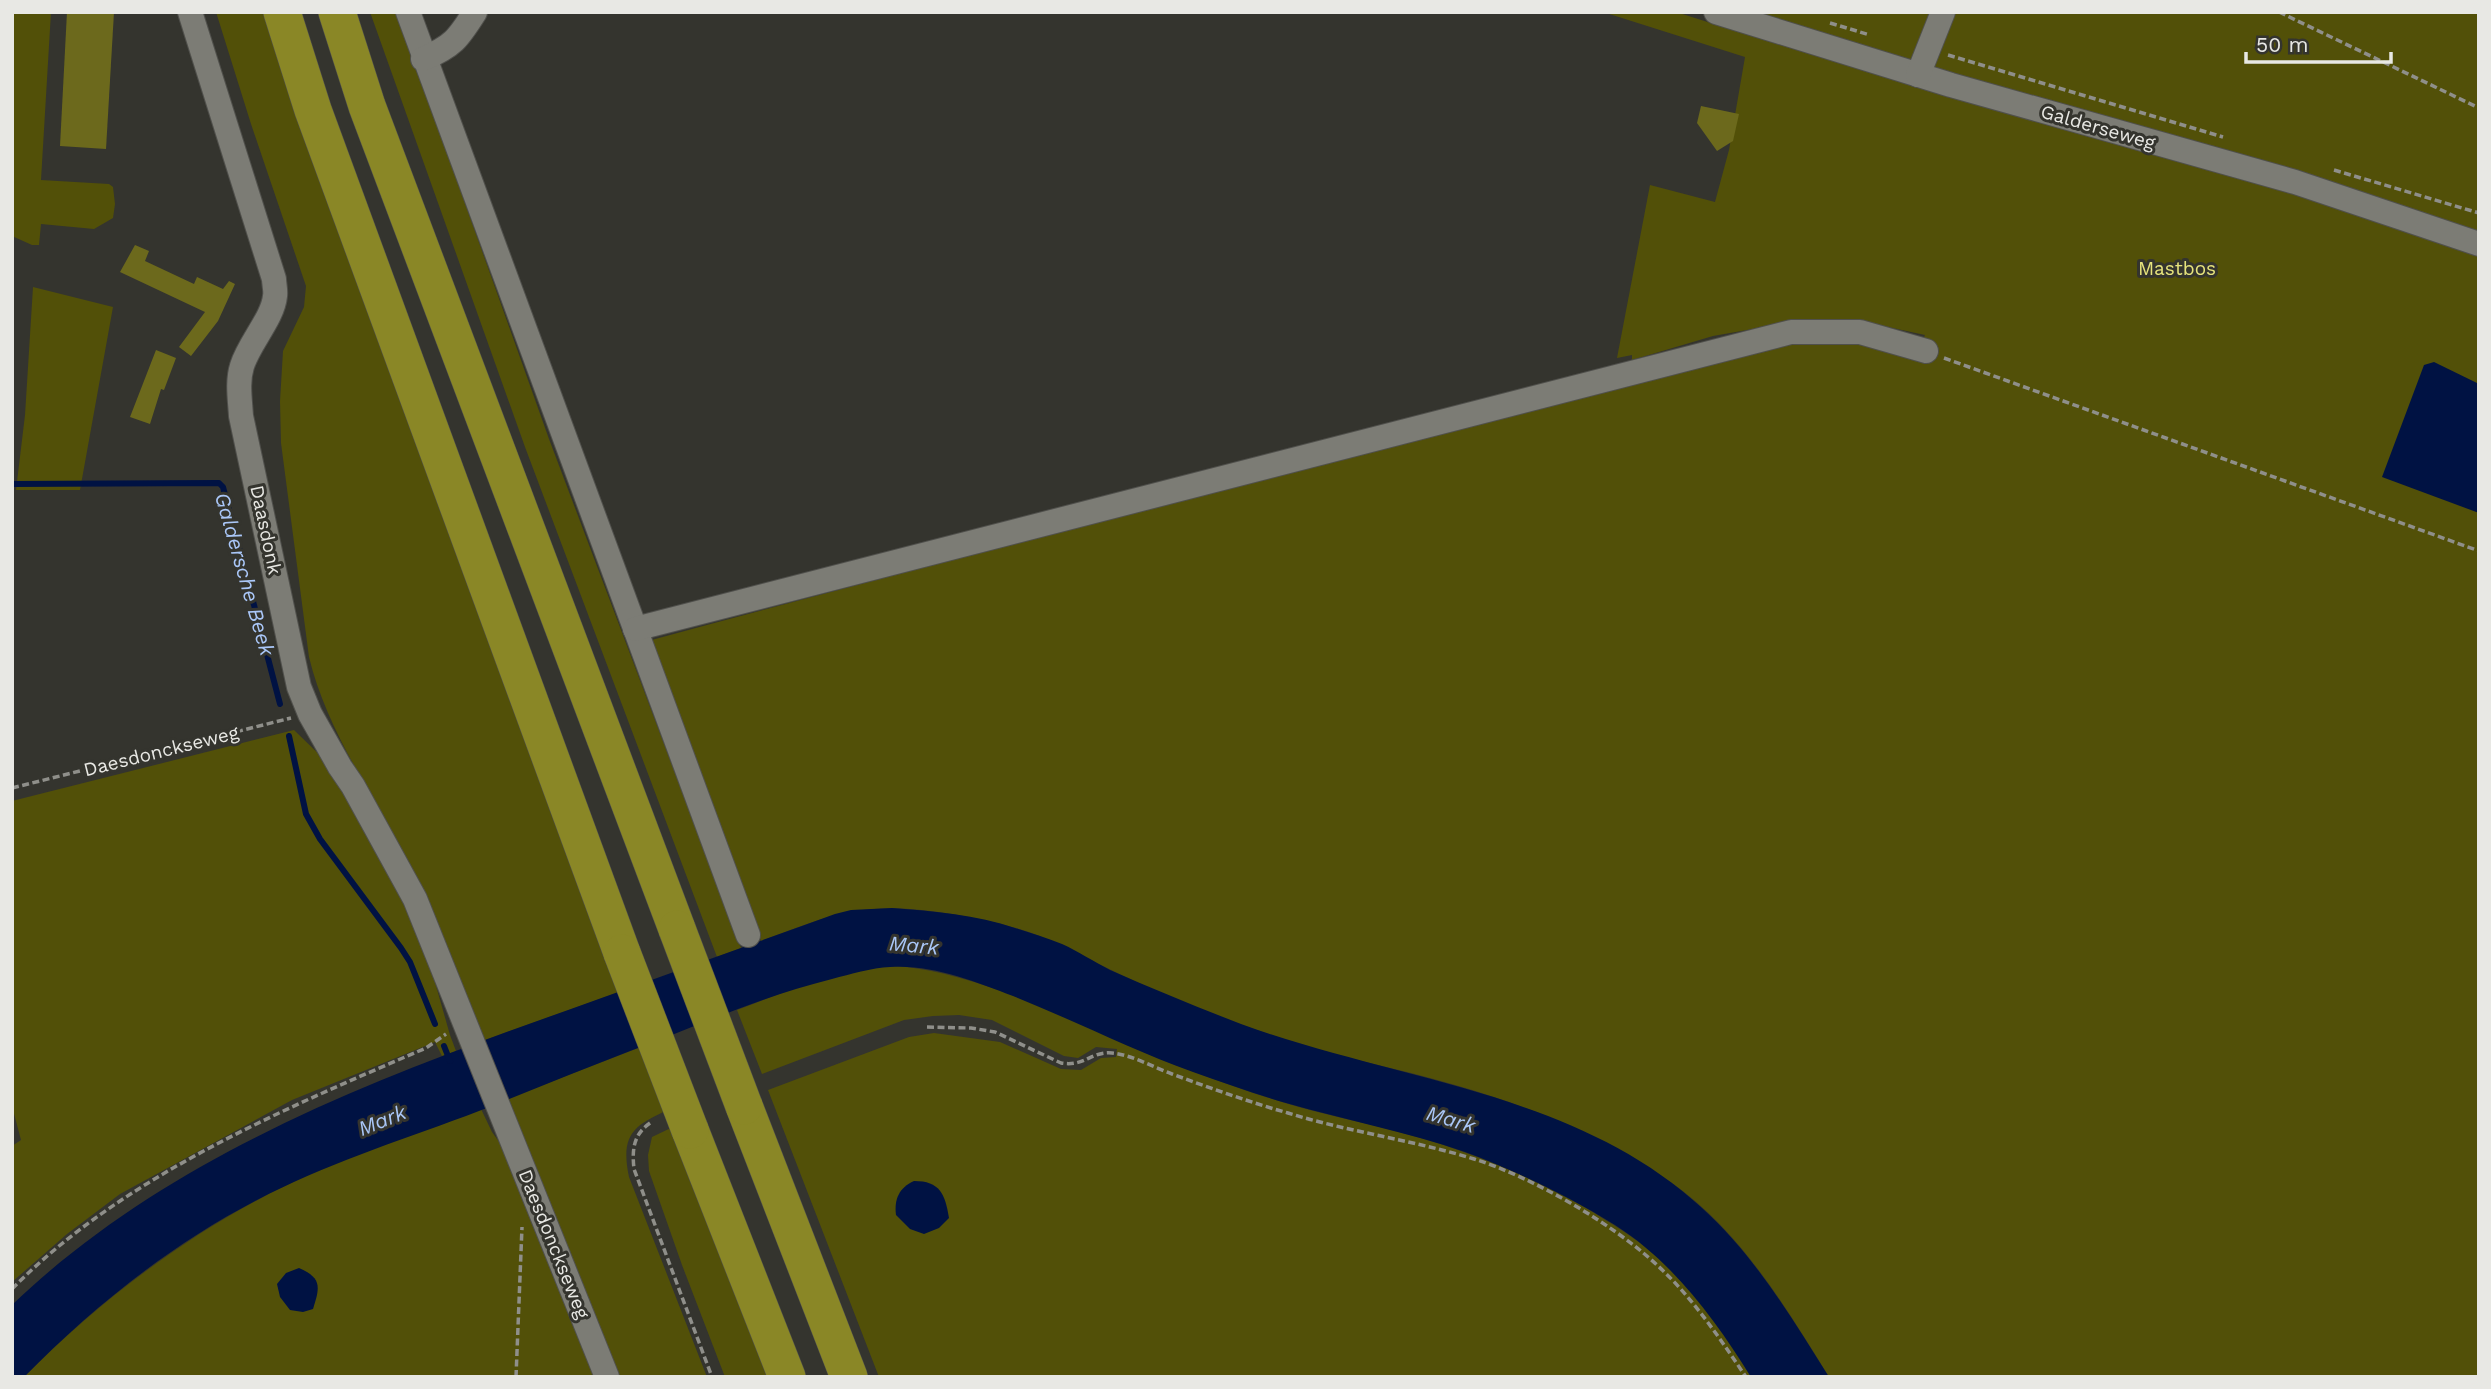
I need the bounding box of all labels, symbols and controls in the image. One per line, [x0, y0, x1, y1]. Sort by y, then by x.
scale bar [2246, 21, 2391, 65]
text: 50 m [2256, 32, 2308, 57]
street label: Galderseweg [2038, 100, 2159, 155]
park label: Mastbos [2138, 257, 2216, 280]
street label: Daasdonk [245, 483, 287, 577]
water label: Galdersche Beek [210, 489, 280, 659]
street label: Daesdonckseweg [81, 720, 242, 781]
water label: Mark [888, 930, 941, 960]
water label: Mark [354, 1099, 410, 1141]
water label: Mark [1424, 1100, 1479, 1138]
street label: Daesdonckseweg [514, 1166, 595, 1323]

